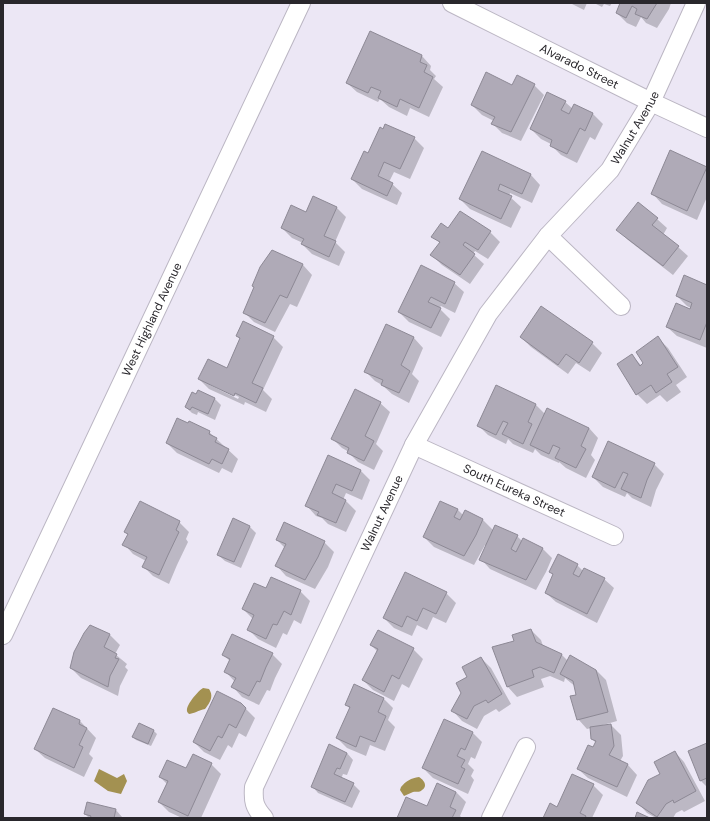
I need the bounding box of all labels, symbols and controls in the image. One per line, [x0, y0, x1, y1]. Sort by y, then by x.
street label: Alvarado Street [537, 40, 622, 93]
street label: Walnut Avenue [607, 88, 663, 167]
street label: West Highland Avenue [118, 260, 186, 379]
street label: South Eureka Street [461, 460, 568, 521]
street label: Walnut Avenue [357, 472, 407, 554]

